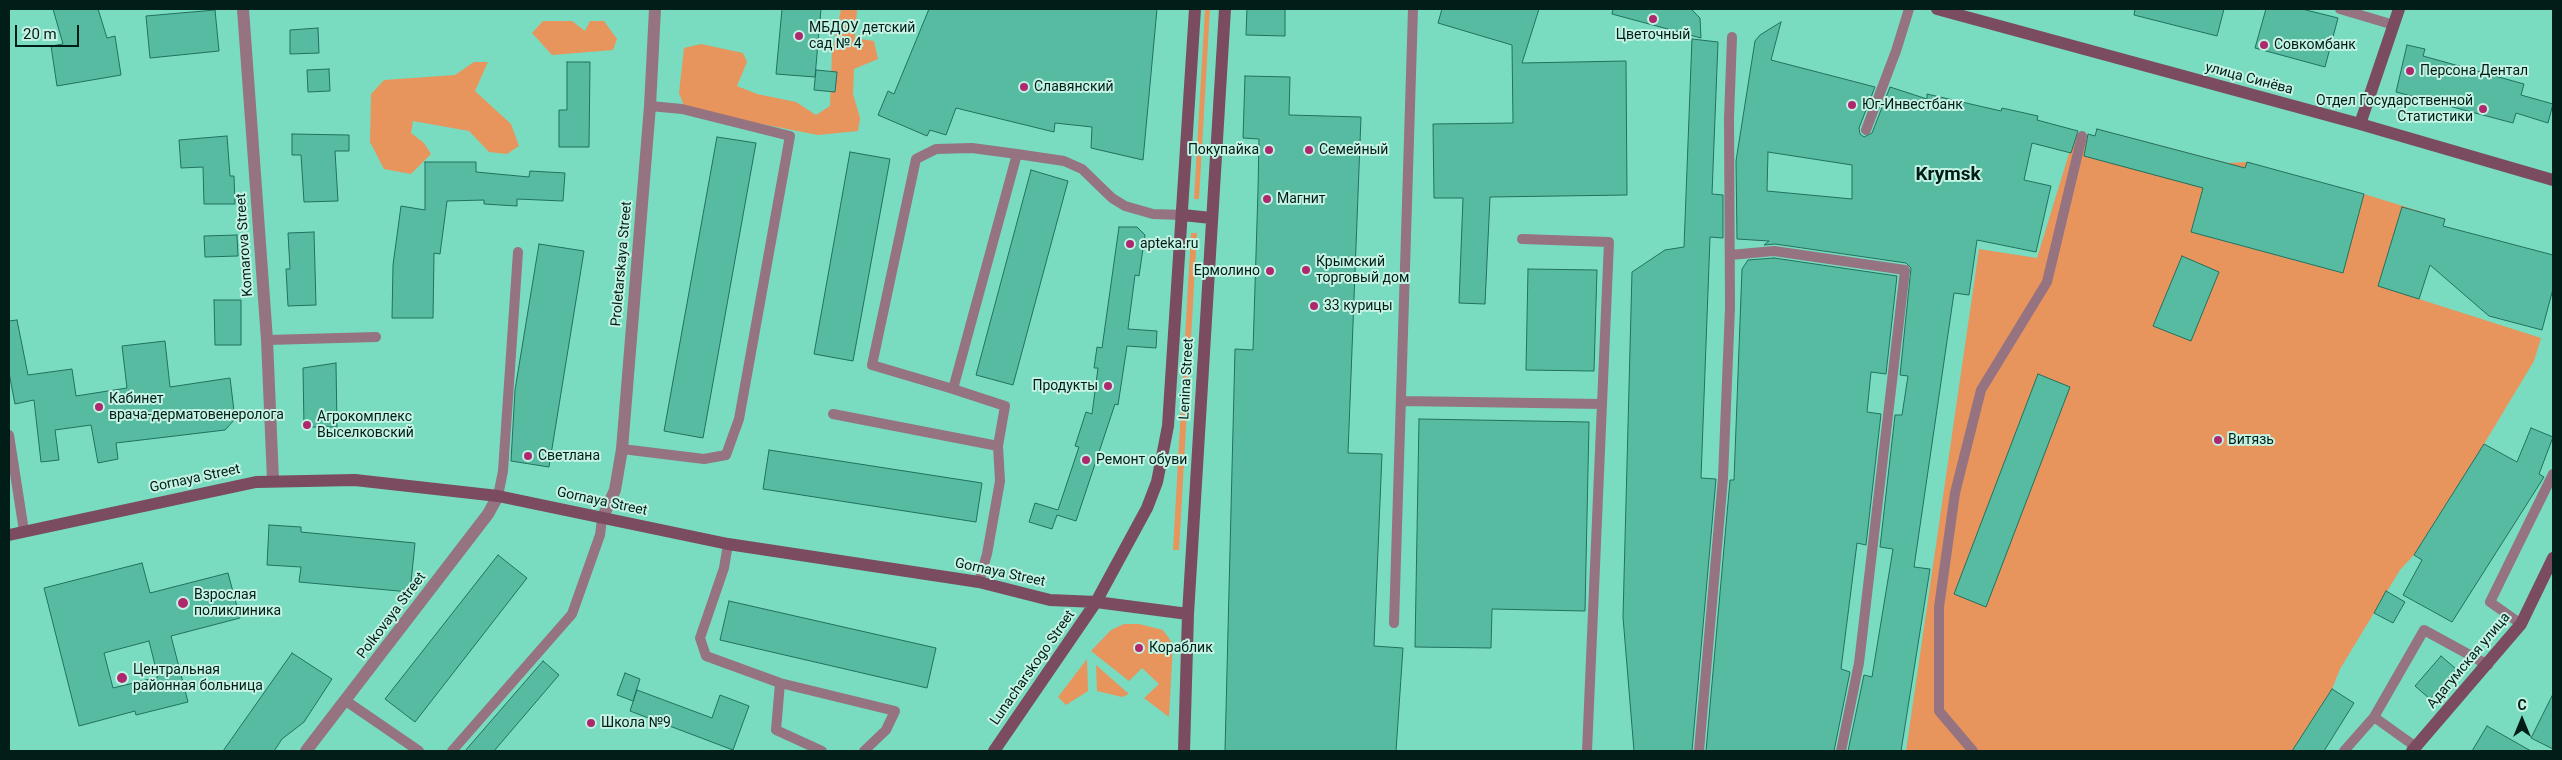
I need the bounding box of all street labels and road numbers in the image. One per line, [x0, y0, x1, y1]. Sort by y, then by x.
street label: улица Синёва [2203, 59, 2295, 99]
street label: Komarova Street [233, 193, 257, 297]
street label: Proletarskaya Street [608, 201, 636, 327]
street label: Lenina Street [1176, 338, 1198, 420]
street label: Gornaya Street [148, 461, 242, 497]
street label: Gornaya Street [555, 484, 649, 520]
street label: Gornaya Street [953, 555, 1047, 591]
street label: Polkovaya Street [354, 569, 430, 663]
street label: Lunacharskogo Street [987, 607, 1079, 729]
street label: Адагумская улица [2424, 610, 2514, 712]

